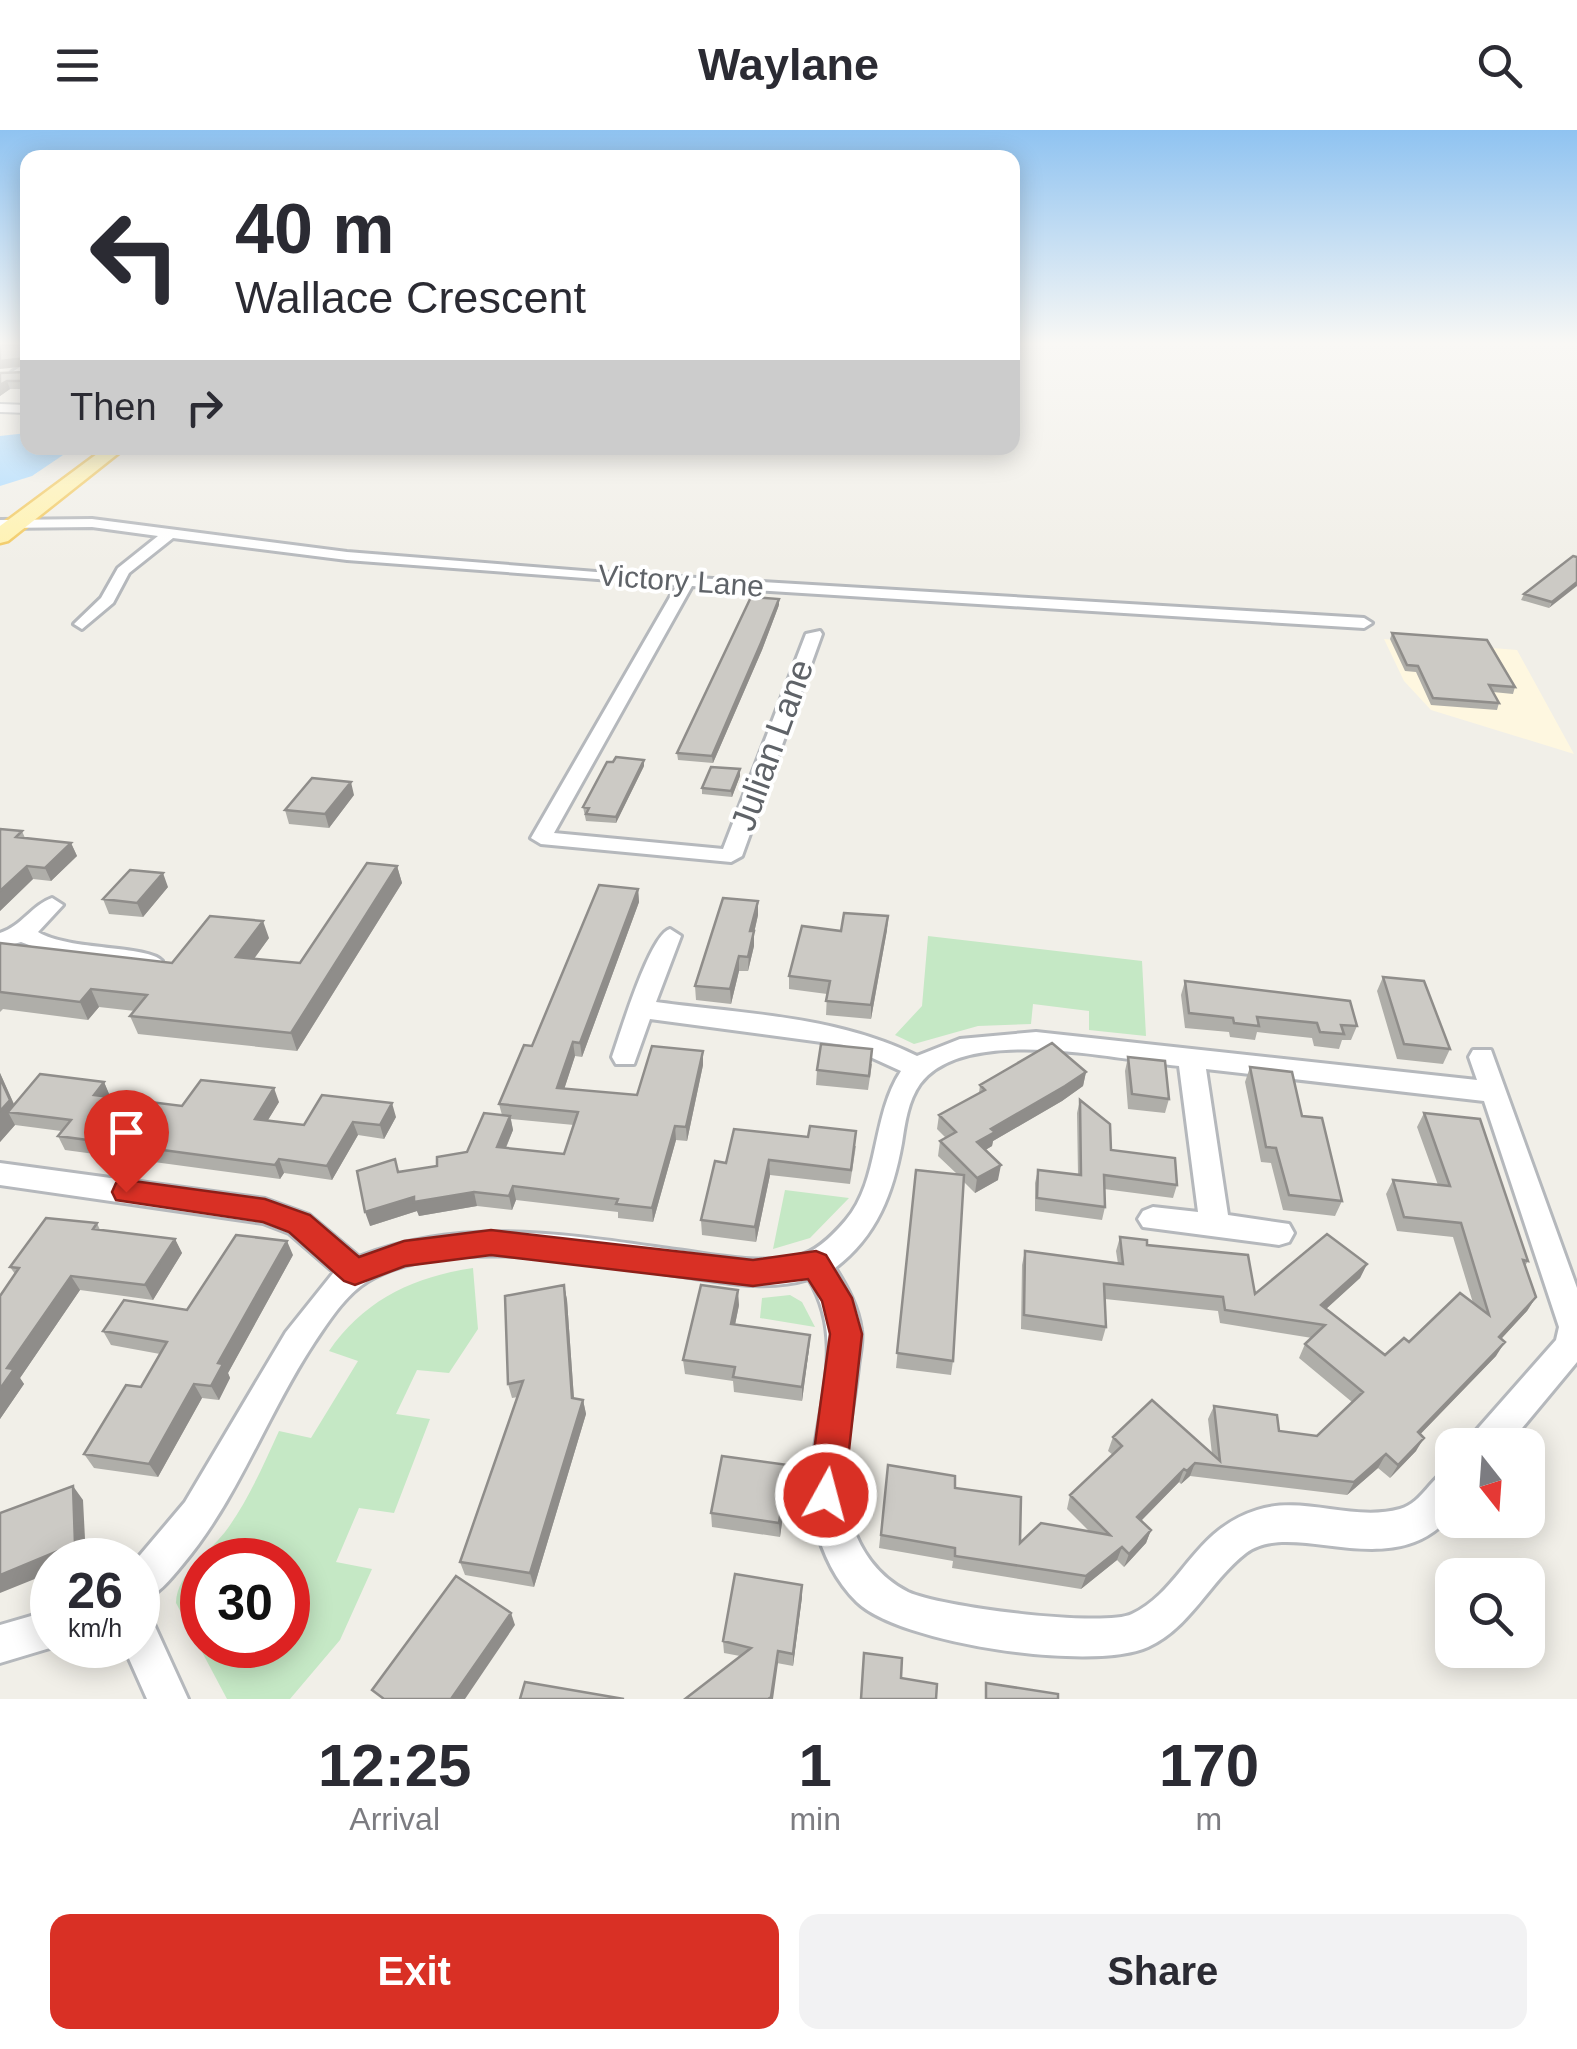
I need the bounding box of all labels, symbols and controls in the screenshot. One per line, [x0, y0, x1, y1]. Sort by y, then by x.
icon: menu [50, 38, 105, 93]
icon: search [1472, 38, 1527, 93]
text: Waylane [698, 39, 879, 90]
icon: left [70, 190, 200, 320]
text: 40 m [235, 190, 395, 268]
text: Wallace Crescent [235, 272, 586, 323]
icon: right [177, 380, 232, 435]
text: Then [70, 386, 157, 428]
street label: Victory Lane [597, 558, 765, 603]
street label: Julian Lane [723, 654, 820, 836]
pin [84, 1090, 169, 1193]
icon: arrive [99, 1105, 154, 1160]
north arrow [1435, 1428, 1545, 1538]
map controls [1435, 1428, 1545, 1668]
position arrow [774, 1443, 878, 1547]
speed limit sign: 30 [180, 1538, 310, 1668]
button: search [1435, 1558, 1545, 1668]
text: 26 [67, 1563, 123, 1619]
text: km/h [68, 1614, 122, 1642]
text: 12:25 [318, 1732, 471, 1799]
text: 1 [798, 1732, 832, 1799]
text: 170 [1159, 1732, 1259, 1799]
text: Arrival [349, 1801, 440, 1837]
text: min [789, 1801, 841, 1837]
text: m [1196, 1801, 1222, 1837]
button: Exit [50, 1914, 779, 2029]
button: Share [799, 1914, 1527, 2029]

